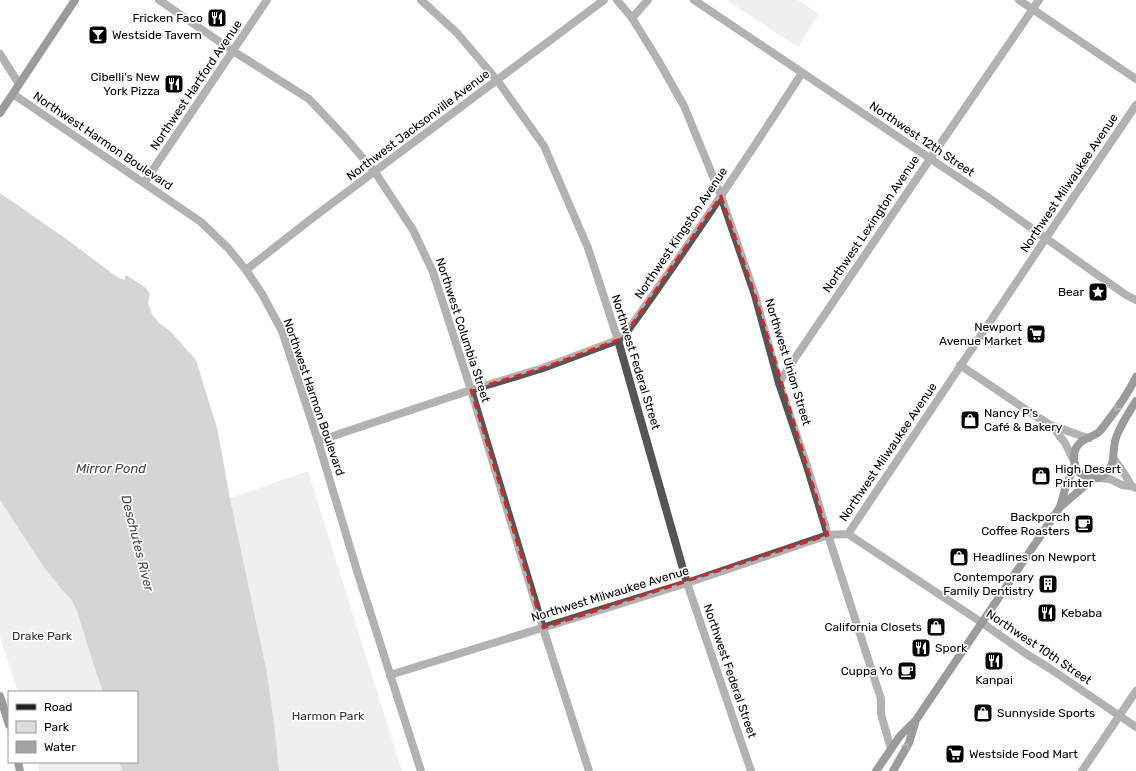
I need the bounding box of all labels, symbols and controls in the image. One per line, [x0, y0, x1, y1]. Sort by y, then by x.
restaurant icon: Fricken Faco [206, 7, 228, 29]
place label: Fricken Faco [132, 11, 203, 25]
street label: Northwest Hartford Avenue [147, 17, 245, 153]
bar icon: Westside Tavern [87, 24, 109, 46]
place label: Westside Tavern [112, 28, 202, 42]
street label: Northwest Jacksonville Avenue [344, 66, 492, 183]
place label: Cibelli's New York Pizza [91, 70, 160, 98]
restaurant icon: Cibelli's New York Pizza [163, 73, 185, 95]
street label: Northwest Harmon Boulevard [31, 89, 175, 193]
street label: Northwest 12th Street [867, 99, 977, 179]
street label: Northwest Milwaukee Avenue [1017, 111, 1121, 255]
street label: Northwest Lexington Avenue [820, 153, 922, 295]
street label: Northwest Kingston Avenue [632, 164, 731, 301]
street label: Northwest Columbia Street [433, 256, 493, 405]
place icon: Bear [1087, 281, 1109, 303]
place label: Bear [1058, 285, 1084, 299]
street label: Northwest Federal Street [609, 293, 663, 432]
street label: Northwest Union Street [762, 297, 814, 427]
street label: Northwest Harmon Boulevard [280, 317, 348, 477]
place label: Newport Avenue Market [939, 320, 1022, 348]
supermarket icon: Newport Avenue Market [1025, 323, 1047, 345]
street label: Northwest Milwaukee Avenue [836, 380, 940, 524]
one-way arrow [1114, 404, 1122, 411]
place label: Nancy P's Café & Bakery [984, 406, 1063, 434]
shop icon: Nancy P's Café & Bakery [959, 409, 981, 431]
water label: Mirror Pond [76, 461, 146, 476]
place label: High Desert Printer [1055, 462, 1121, 490]
shop icon: High Desert Printer [1030, 465, 1052, 487]
water label: Deschutes River [118, 493, 157, 594]
place label: Backporch Coffee Roasters [981, 510, 1070, 538]
cafe icon: Backporch Coffee Roasters [1073, 513, 1095, 535]
shop icon: Headlines on Newport [948, 546, 970, 568]
place label: Headlines on Newport [973, 550, 1096, 564]
street label: Northwest Milwaukee Avenue [529, 563, 691, 625]
place label: Contemporary Family Dentistry [943, 570, 1034, 598]
building icon: Contemporary Family Dentistry [1037, 573, 1059, 595]
street label: Northwest Federal Street [700, 602, 760, 740]
restaurant icon: Kebaba [1036, 602, 1058, 624]
place label: Kebaba [1061, 606, 1102, 620]
street label: Northwest 10th Street [984, 607, 1095, 688]
shop icon: California Closets [925, 616, 947, 638]
place label: California Closets [824, 620, 922, 634]
park label: Drake Park [12, 629, 73, 643]
restaurant icon: Spork [910, 637, 932, 659]
place label: Spork [935, 641, 968, 655]
restaurant icon: Kanpai [983, 650, 1005, 672]
cafe icon: Cuppa Yo [896, 660, 918, 682]
place label: Cuppa Yo [841, 664, 893, 678]
place label: Kanpai [975, 673, 1013, 687]
legend [8, 691, 138, 763]
text: Road [44, 700, 72, 714]
shop icon: Sunnyside Sports [972, 702, 994, 724]
place label: Sunnyside Sports [997, 706, 1095, 720]
park label: Harmon Park [292, 709, 365, 723]
text: Park [44, 720, 70, 734]
text: Water [44, 740, 76, 754]
one-way arrow [902, 743, 909, 751]
supermarket icon: Westside Food Mart [944, 743, 966, 765]
place label: Westside Food Mart [969, 747, 1078, 761]

